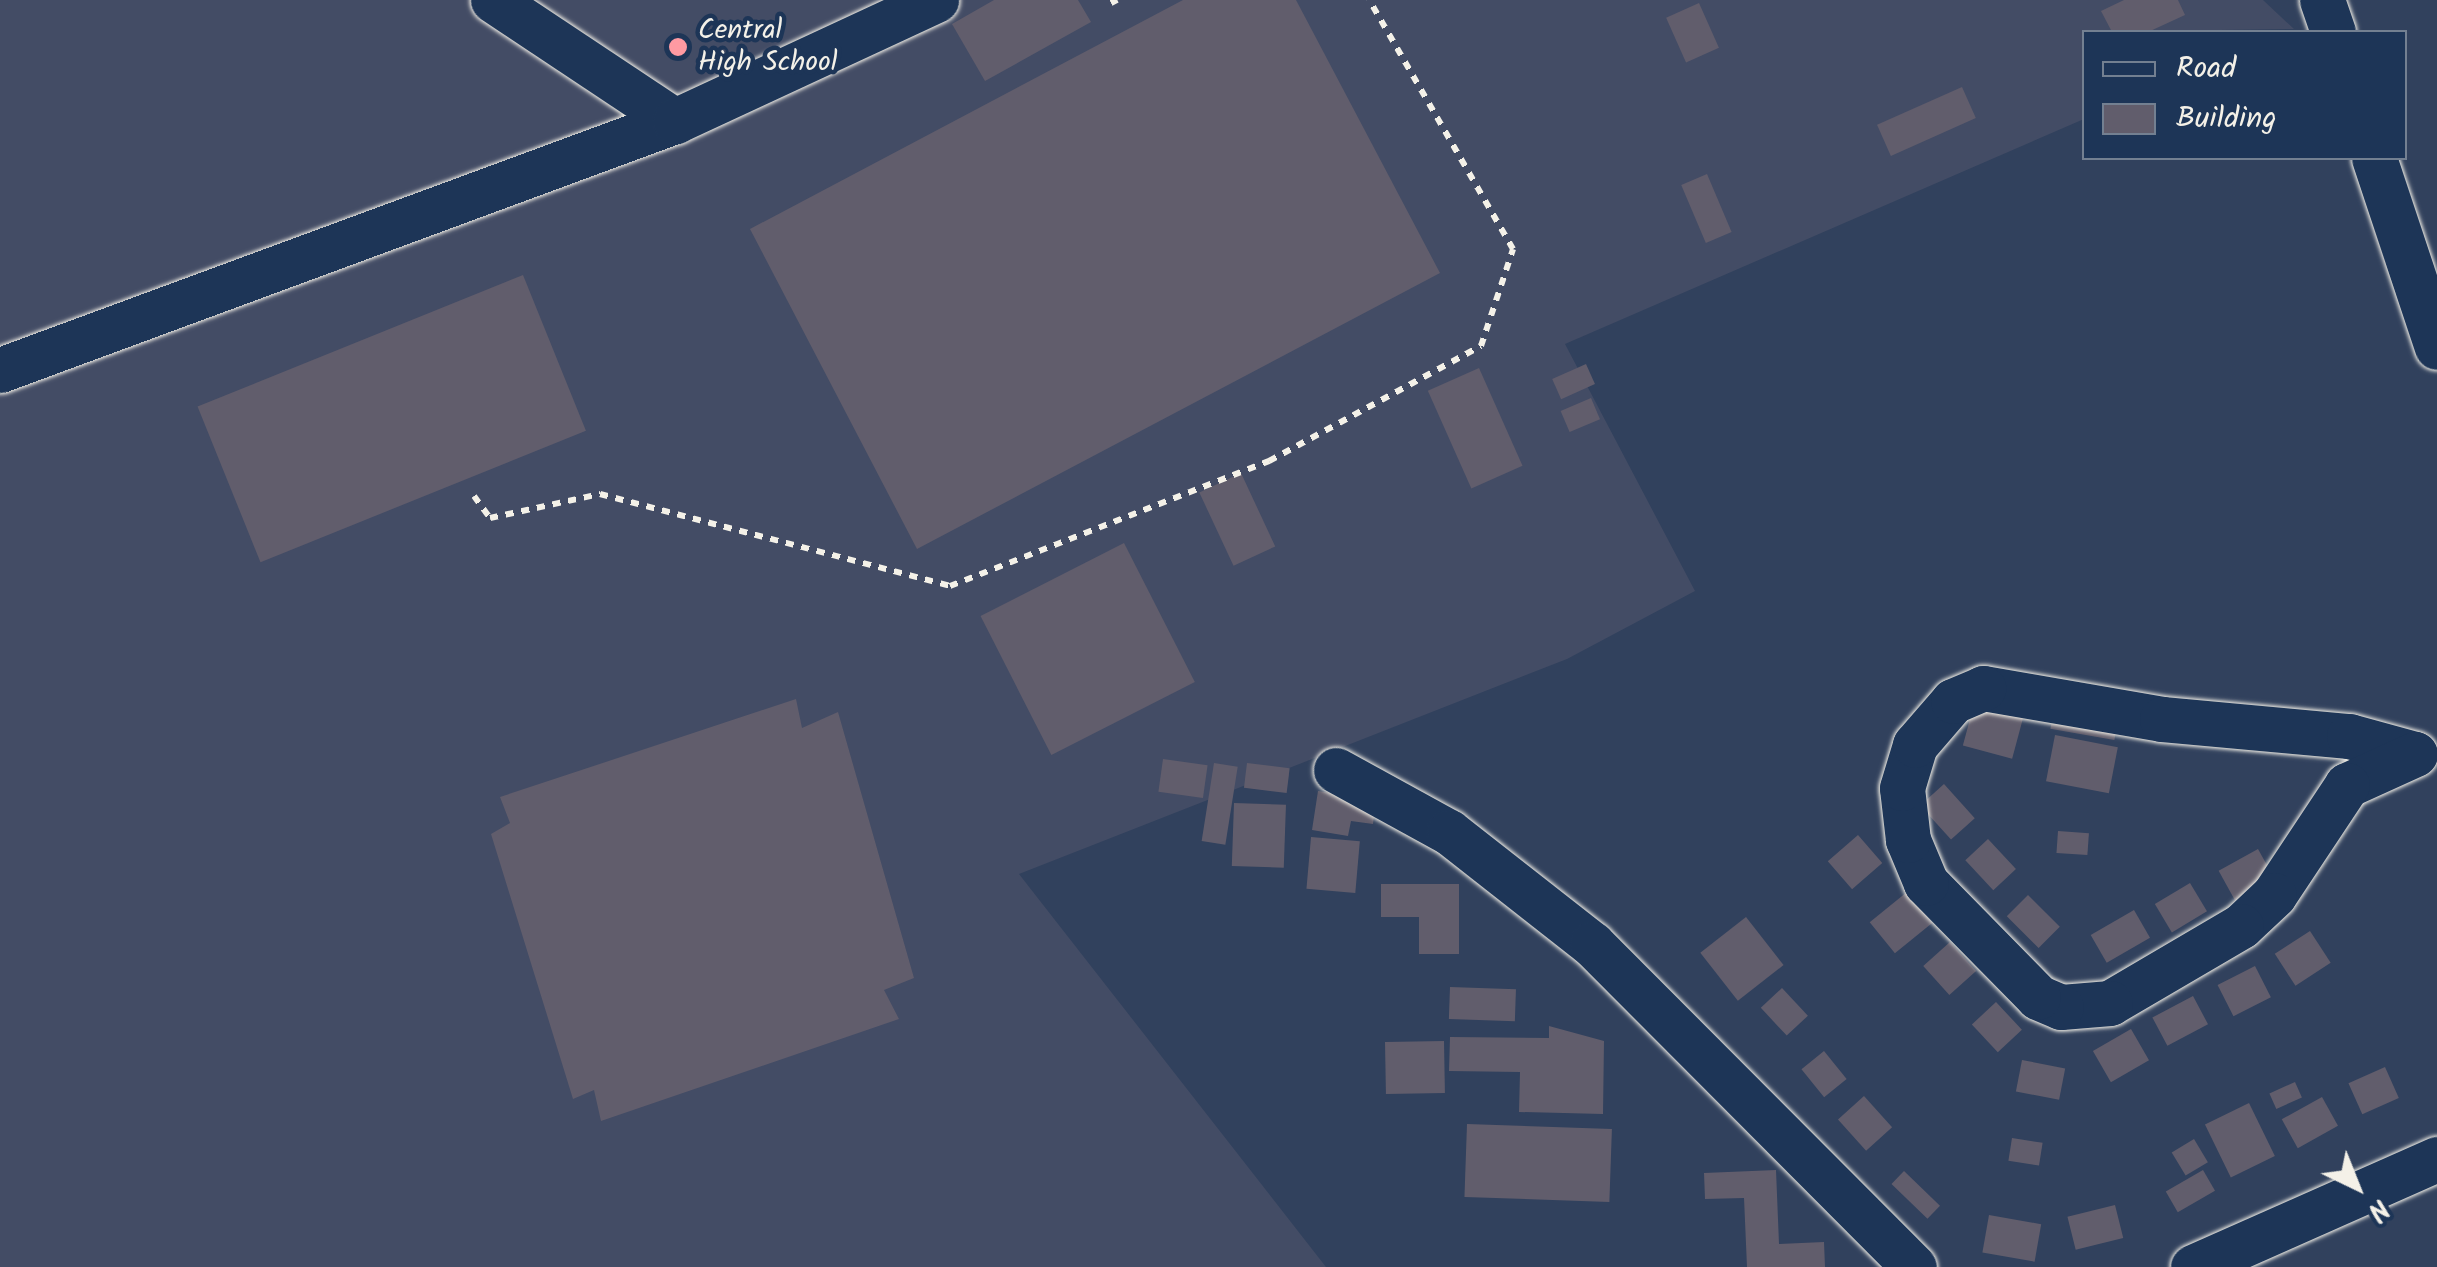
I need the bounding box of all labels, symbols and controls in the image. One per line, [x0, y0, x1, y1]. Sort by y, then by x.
place label: Central High School [698, 14, 838, 80]
legend [2082, 30, 2407, 160]
marker: Central High School [667, 36, 689, 58]
text: Road [2176, 45, 2236, 93]
text: Building [2176, 95, 2276, 143]
north arrow [2307, 1137, 2407, 1237]
text: N [2356, 1187, 2400, 1232]

